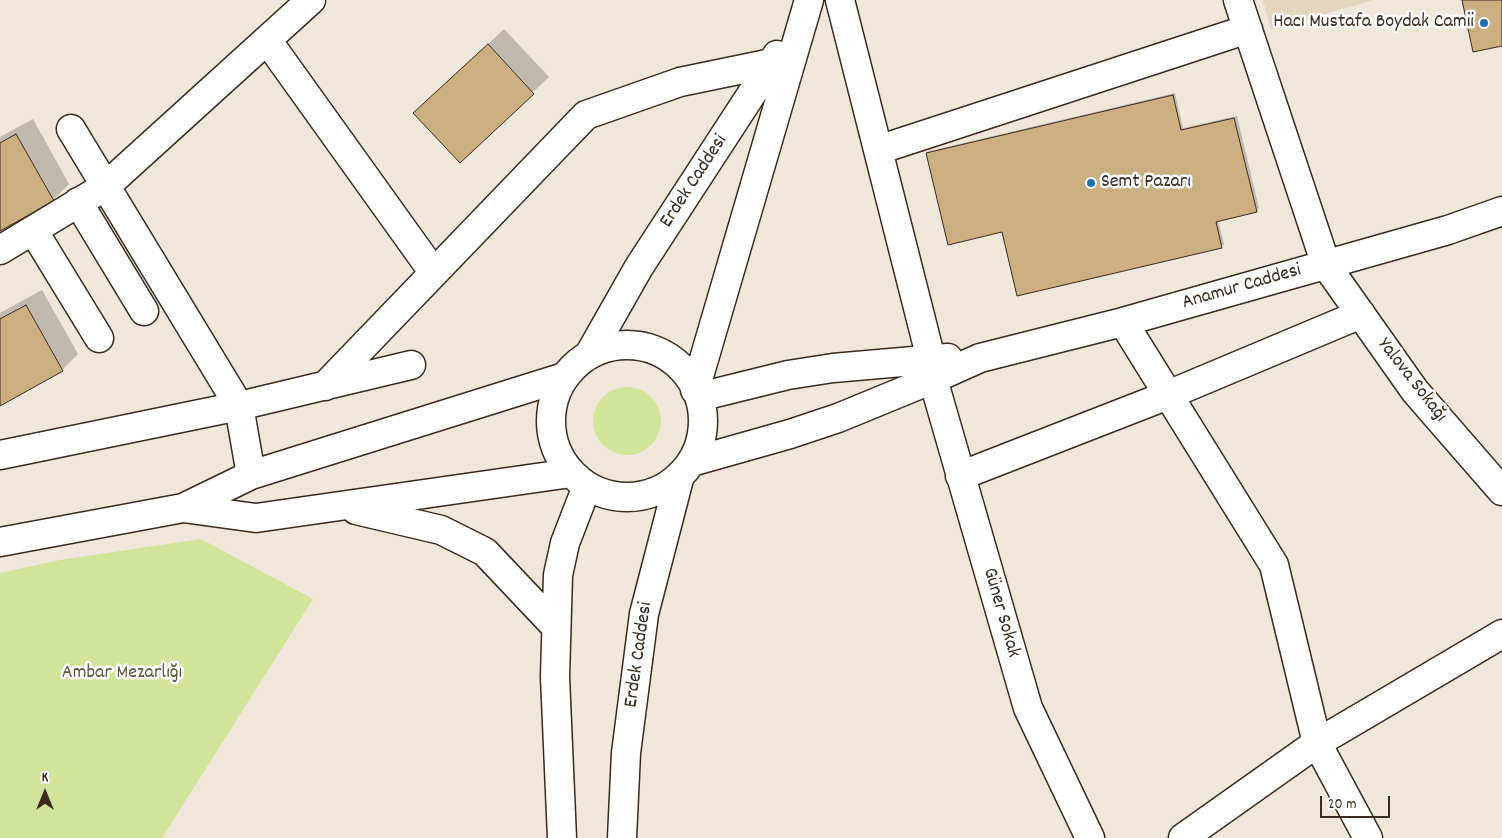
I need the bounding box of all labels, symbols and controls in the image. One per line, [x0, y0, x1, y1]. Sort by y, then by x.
place label: Hacı Mustafa Boydak Camii [1273, 11, 1474, 35]
marker: Hacı Mustafa Boydak Camii [1478, 17, 1490, 29]
street label: Erdek Caddesi [656, 131, 734, 233]
place label: Semt Pazarı [1101, 171, 1191, 195]
marker: Semt Pazarı [1085, 177, 1097, 189]
street label: Anamur Caddesi [1180, 260, 1304, 316]
street label: Yalova Sokağı [1371, 334, 1451, 428]
street label: Güner Sokak [976, 565, 1024, 661]
street label: Erdek Caddesi [621, 601, 659, 709]
park label: Ambar Mezarlığı [62, 662, 182, 686]
north arrow [20, 768, 70, 818]
text: K [42, 768, 48, 788]
scale bar [1322, 786, 1392, 818]
text: 20 m [1328, 794, 1356, 816]

